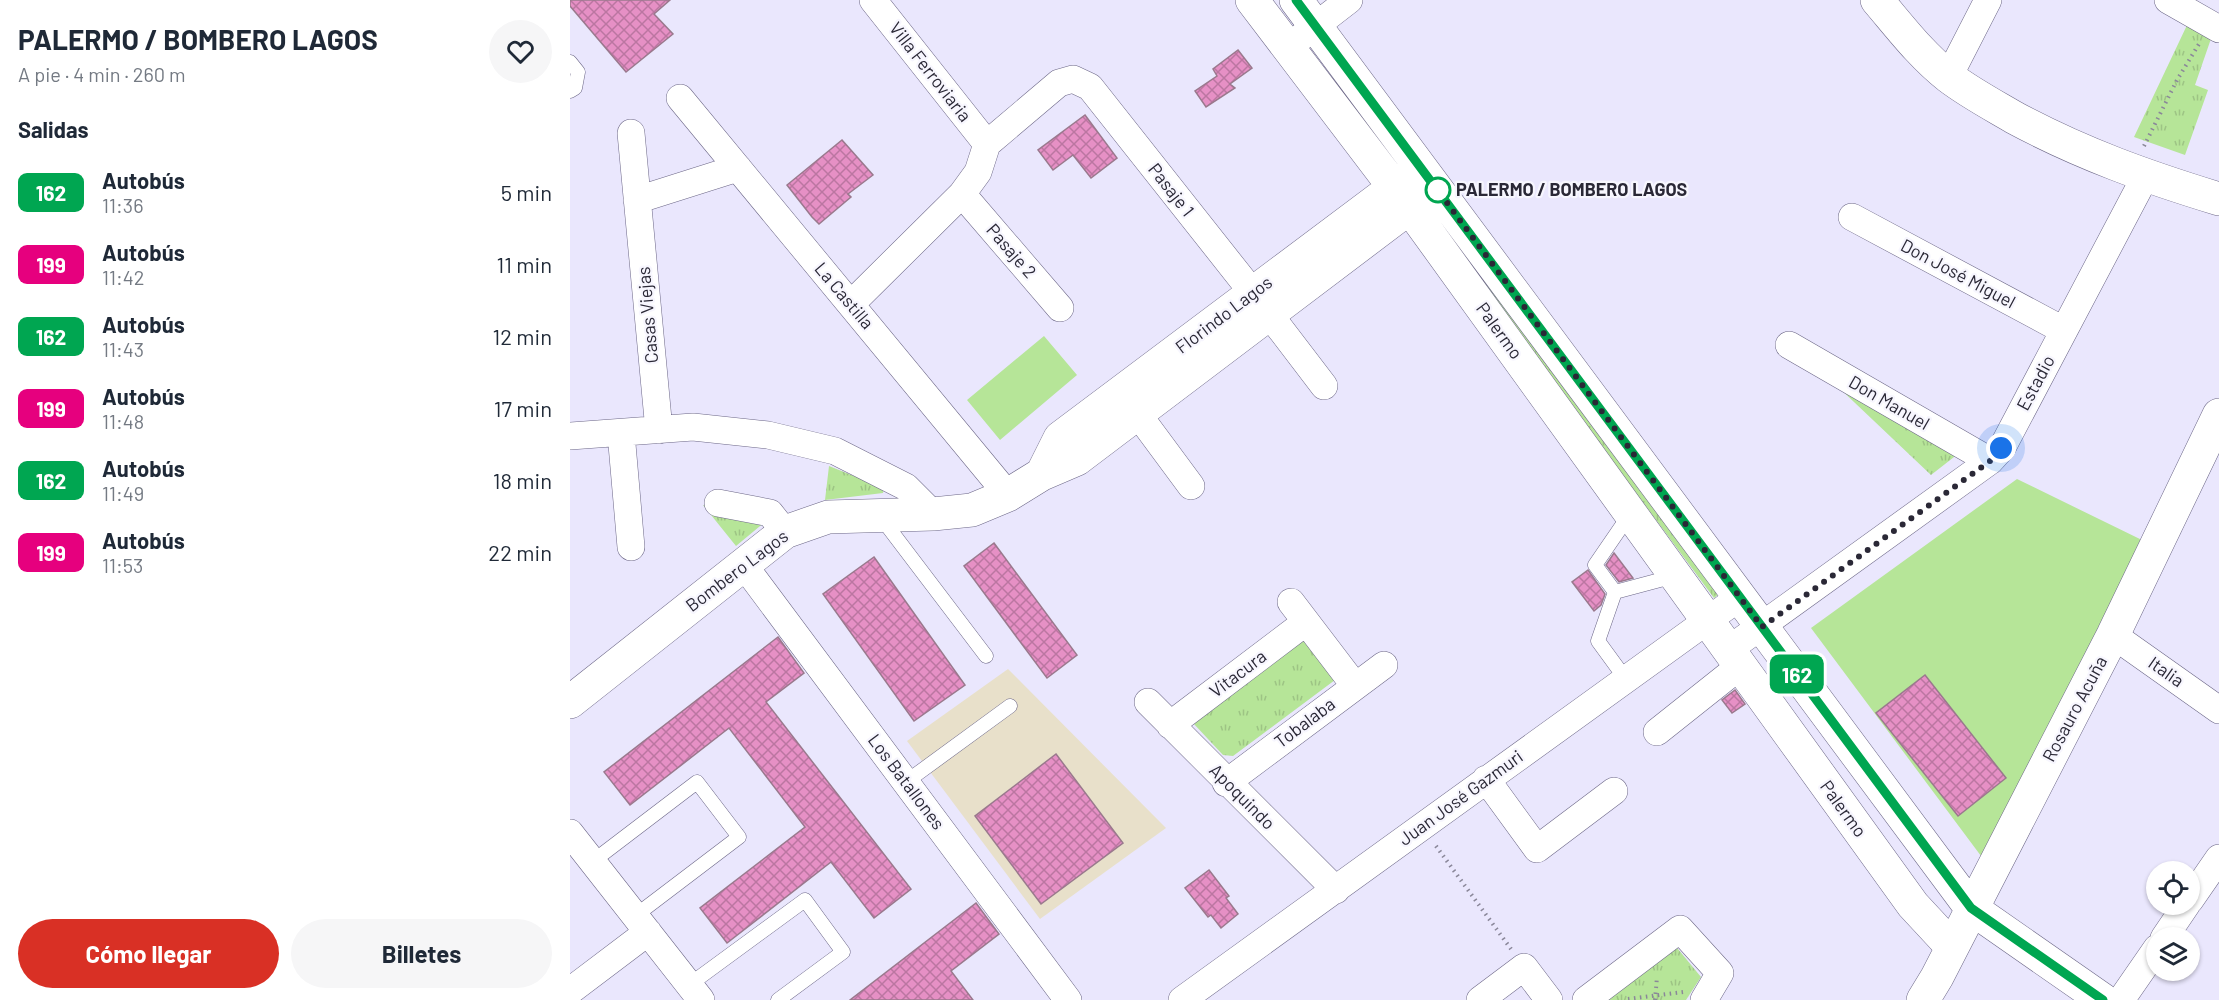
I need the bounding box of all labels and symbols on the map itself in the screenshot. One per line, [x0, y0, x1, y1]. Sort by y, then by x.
street label: Villa Ferroviaria [885, 17, 977, 126]
street label: Pasaje 1 [1144, 158, 1199, 220]
marker: PALERMO / BOMBERO LAGOS [1425, 177, 1451, 203]
place label: PALERMO / BOMBERO LAGOS [1456, 178, 1688, 200]
street label: Pasaje 2 [982, 219, 1041, 282]
street label: Don José Miguel [1897, 234, 2020, 313]
street label: La Castilla [811, 258, 879, 333]
street label: Casas Viejas [632, 266, 662, 364]
street label: Florindo Lagos [1171, 271, 1276, 358]
street label: Palermo [1472, 298, 1528, 363]
street label: Estadio [2011, 351, 2059, 414]
street label: Don Manuel [1845, 370, 1934, 434]
your location [1986, 433, 2016, 463]
street label: Bombero Lagos [681, 525, 792, 616]
street label: Vitacura [1205, 645, 1270, 702]
street label: Italia [2145, 651, 2189, 691]
street label: Rosauro Acuña [2037, 652, 2111, 765]
line badge: 162 [1762, 654, 1832, 694]
street label: Tobalaba [1270, 692, 1339, 752]
street label: Los Batallones [864, 729, 950, 834]
street label: Juan José Gazmuri [1394, 745, 1527, 850]
street label: Apoquindo [1205, 759, 1280, 834]
street label: Palermo [1816, 776, 1872, 841]

